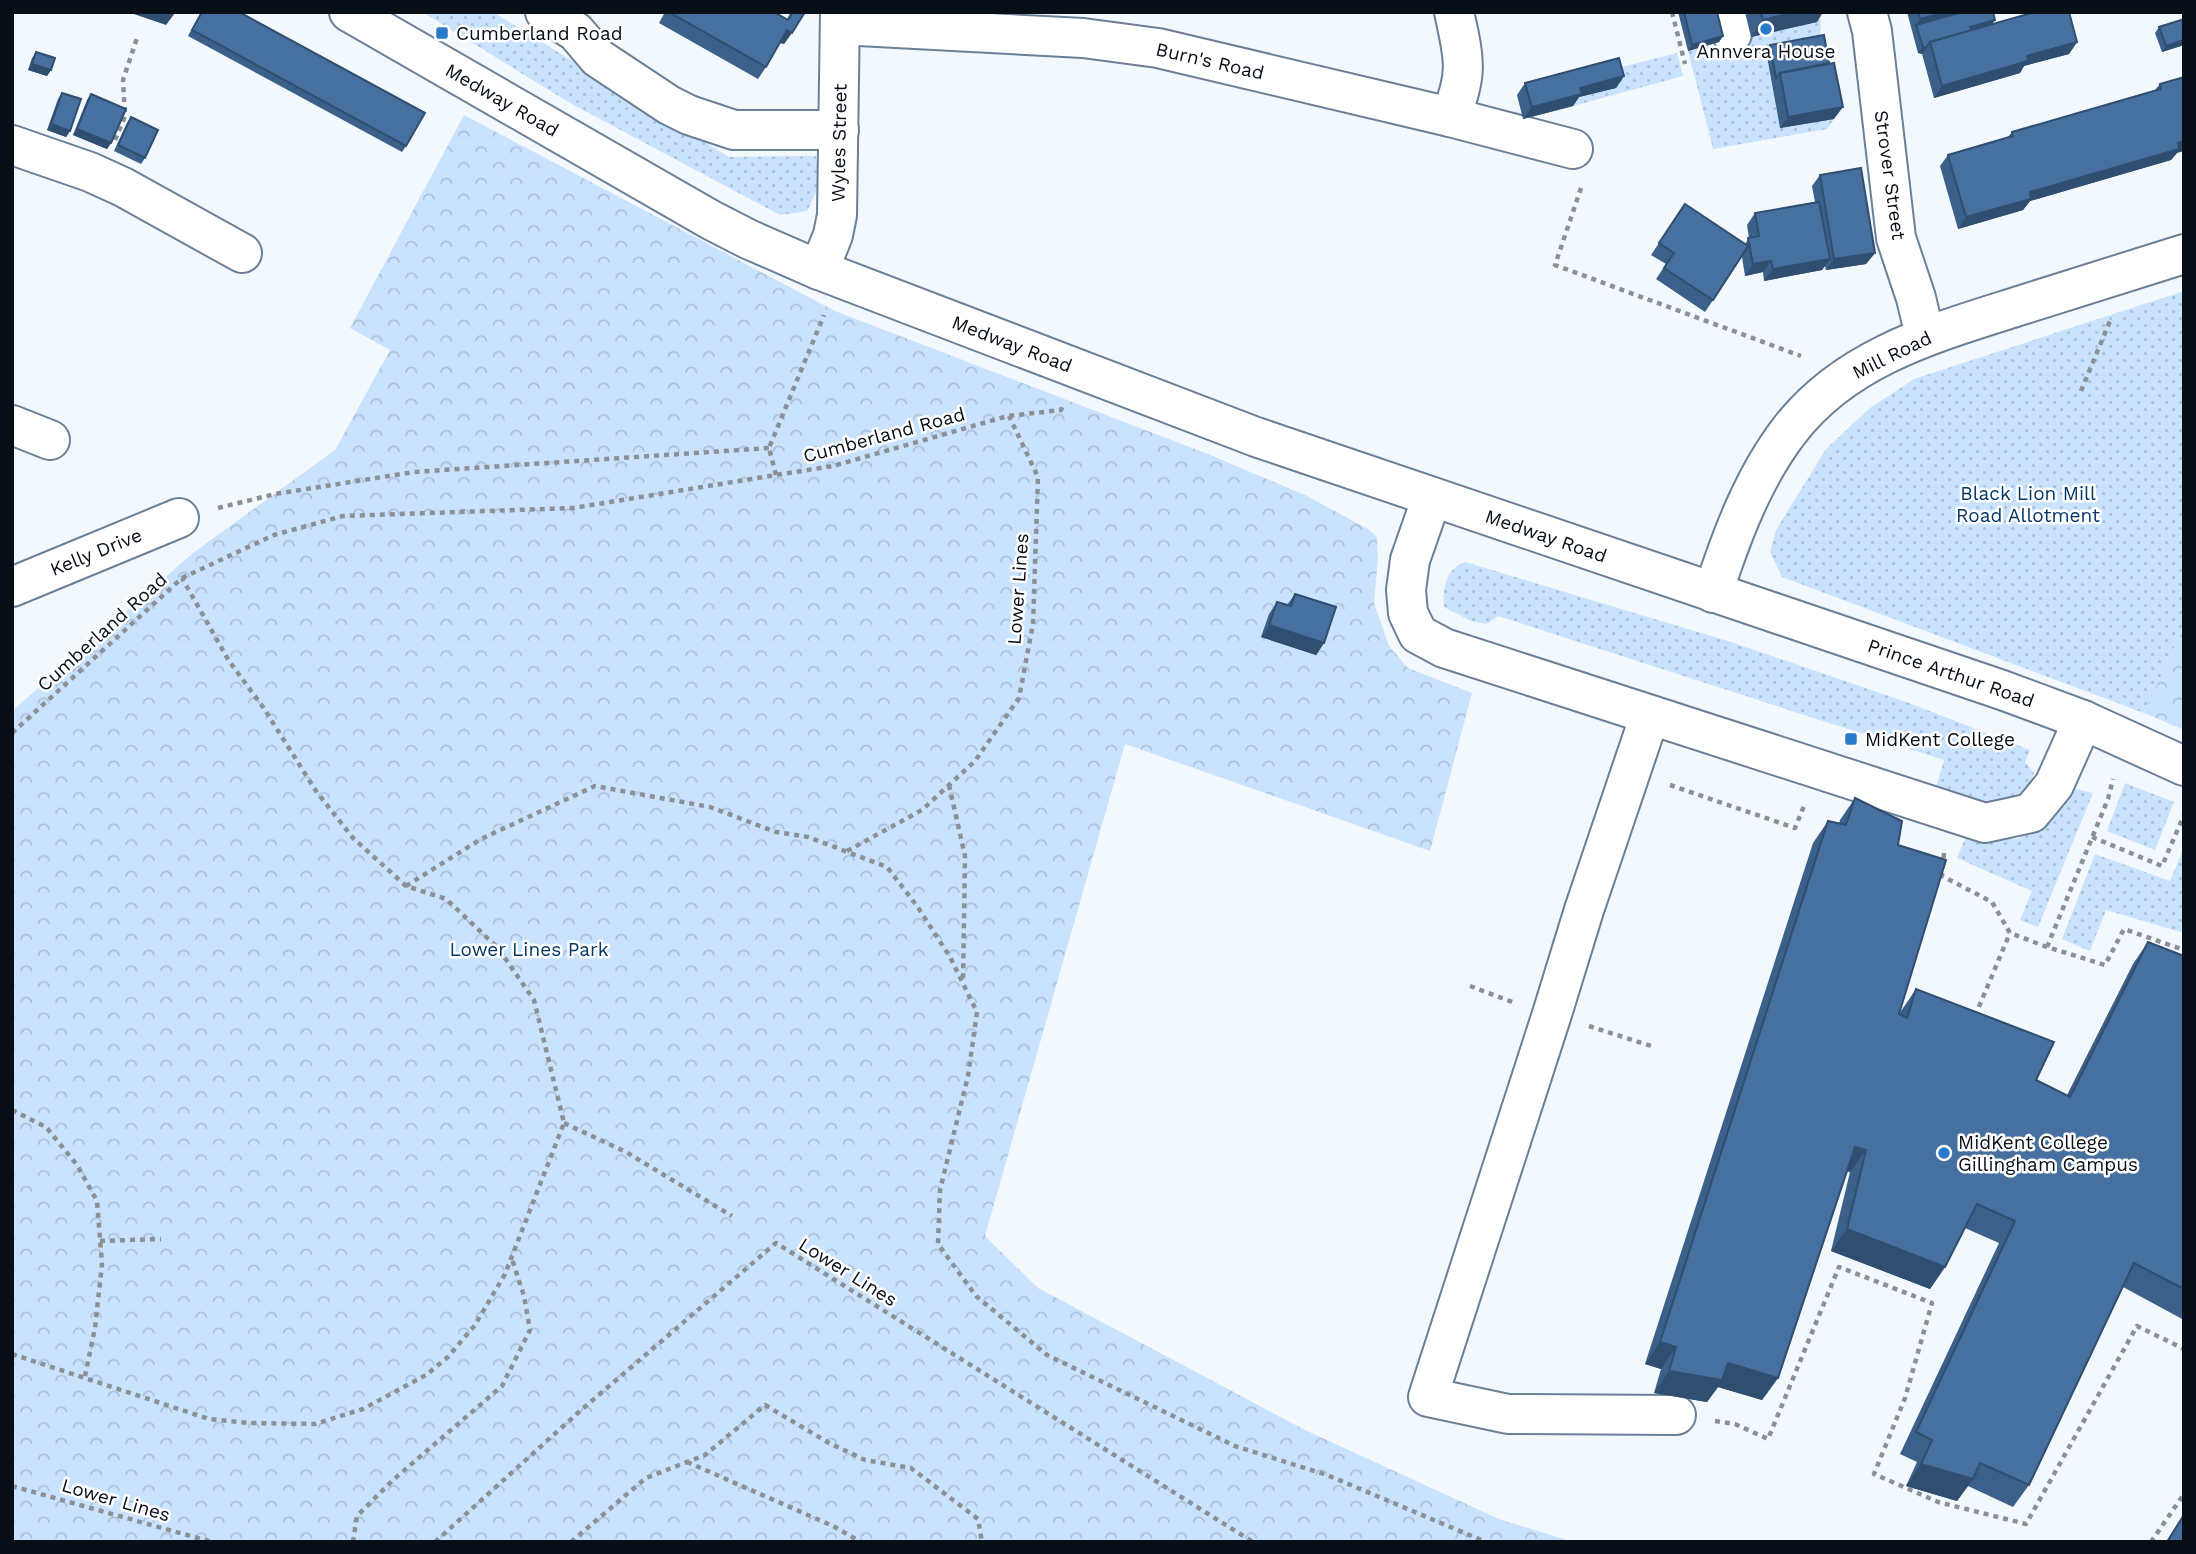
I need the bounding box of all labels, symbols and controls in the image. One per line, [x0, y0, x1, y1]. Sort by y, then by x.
marker: Annvera House [1758, 21, 1774, 37]
place label: Cumberland Road [456, 22, 623, 45]
marker: Cumberland Road [434, 25, 450, 41]
street label: Burn's Road [1154, 37, 1266, 85]
place label: Annvera House [1697, 40, 1835, 63]
street label: Medway Road [441, 58, 563, 142]
street label: Wyles Street [826, 84, 852, 202]
street label: Strover Street [1870, 109, 1910, 241]
street label: Medway Road [949, 311, 1075, 377]
street label: Mill Road [1849, 326, 1935, 384]
street label: Cumberland Road [801, 402, 967, 468]
park label: Black Lion Mill Road Allotment [1956, 482, 2100, 527]
street label: Medway Road [1482, 504, 1610, 568]
street label: Kelly Drive [47, 523, 145, 581]
street label: Lower Lines [1003, 532, 1033, 646]
street label: Cumberland Road [32, 568, 172, 696]
street label: Prince Arthur Road [1865, 634, 2037, 712]
place label: MidKent College [1865, 728, 2015, 751]
marker: MidKent College [1843, 731, 1859, 747]
park label: Lower Lines Park [449, 938, 609, 961]
place label: MidKent College Gillingham Campus [1958, 1131, 2138, 1176]
marker: MidKent College Gillingham Campus [1936, 1145, 1952, 1161]
street label: Lower Lines [795, 1233, 901, 1311]
street label: Lower Lines [59, 1474, 173, 1526]

